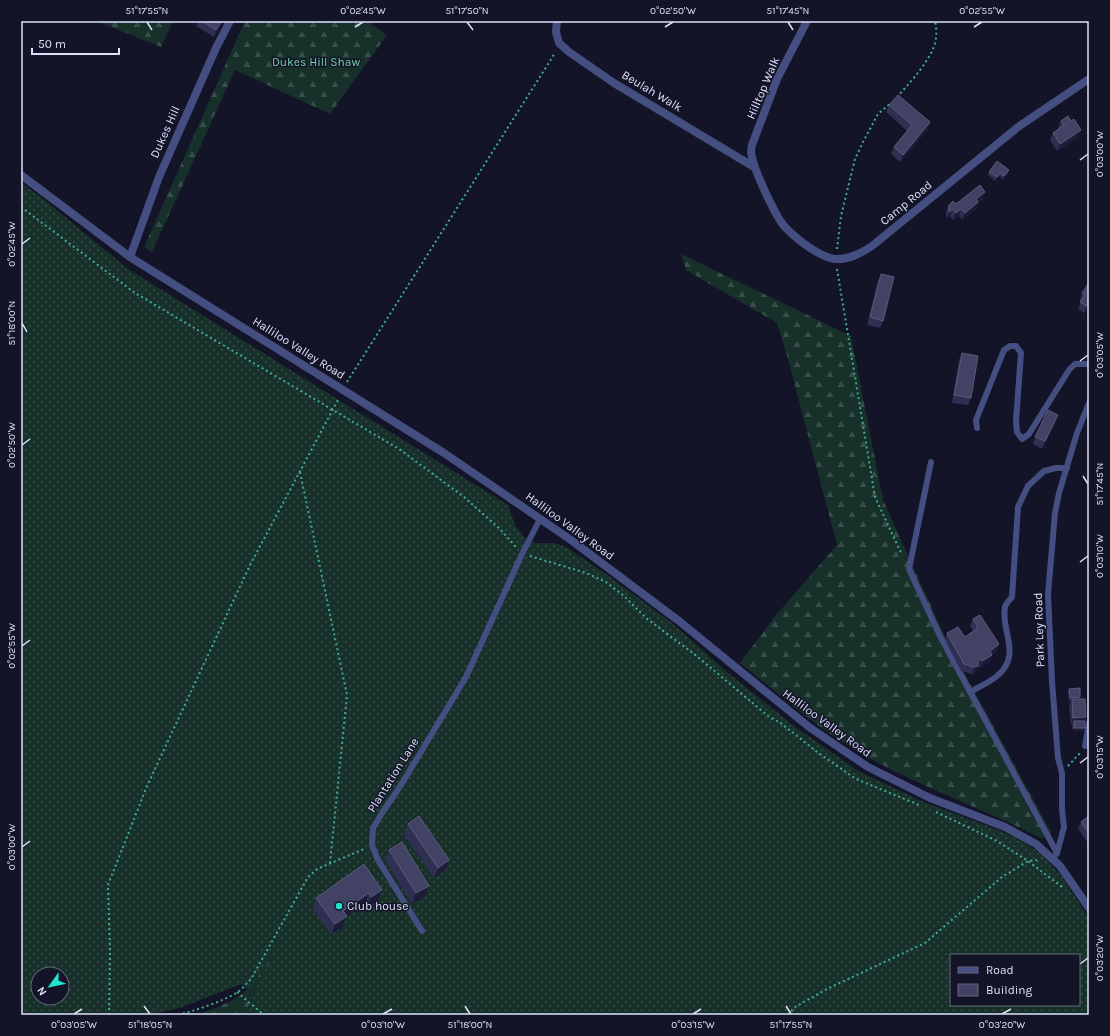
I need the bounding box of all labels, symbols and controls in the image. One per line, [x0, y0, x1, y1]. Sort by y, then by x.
text: 51°17'55"N [126, 5, 168, 17]
text: 0°02'45"W [340, 5, 386, 17]
text: 51°17'50"N [445, 5, 489, 17]
text: 0°02'50"W [650, 5, 696, 17]
text: 51°17'45"N [767, 5, 809, 17]
text: 0°02'55"W [959, 5, 1005, 17]
scale bar [32, 30, 119, 56]
text: 50 m [38, 37, 66, 51]
park label: Dukes Hill Shaw [272, 55, 360, 69]
street label: Hilltop Walk [744, 55, 782, 121]
street label: Beulah Walk [619, 67, 685, 115]
street label: Dukes Hill [147, 104, 183, 160]
text: 0°03'00"W [1094, 131, 1106, 177]
street label: Camp Road [877, 178, 935, 228]
text: 0°02'45"W [6, 221, 18, 267]
text: 51°18'00"N [6, 301, 18, 345]
street label: Halliloo Valley Road [250, 314, 348, 382]
text: 0°03'05"W [1094, 332, 1106, 378]
text: 0°02'50"W [6, 422, 18, 468]
text: 51°17'45"N [1094, 463, 1106, 505]
street label: Halliloo Valley Road [523, 489, 617, 563]
text: 0°03'10"W [1094, 534, 1106, 578]
street label: Park Ley Road [1031, 592, 1047, 668]
text: 0°02'55"W [6, 623, 18, 669]
street label: Halliloo Valley Road [780, 686, 874, 760]
street label: Plantation Lane [364, 735, 422, 815]
text: 0°03'15"W [1094, 735, 1106, 779]
text: 0°03'00"W [6, 824, 18, 870]
place label: Club house [347, 899, 408, 913]
marker: Club house [334, 901, 344, 911]
text: 0°03'20"W [1094, 935, 1106, 981]
legend [950, 954, 1080, 1006]
text: Road [986, 963, 1014, 977]
north arrow [30, 966, 70, 1006]
text: Building [986, 983, 1033, 997]
text: N [34, 984, 50, 998]
text: 0°03'05"W [51, 1019, 97, 1031]
text: 51°18'05"N [128, 1019, 172, 1031]
text: 0°03'10"W [361, 1019, 405, 1031]
text: 51°18'00"N [448, 1019, 492, 1031]
text: 0°03'15"W [671, 1019, 715, 1031]
text: 51°17'55"N [770, 1019, 812, 1031]
text: 0°03'20"W [979, 1019, 1025, 1031]

